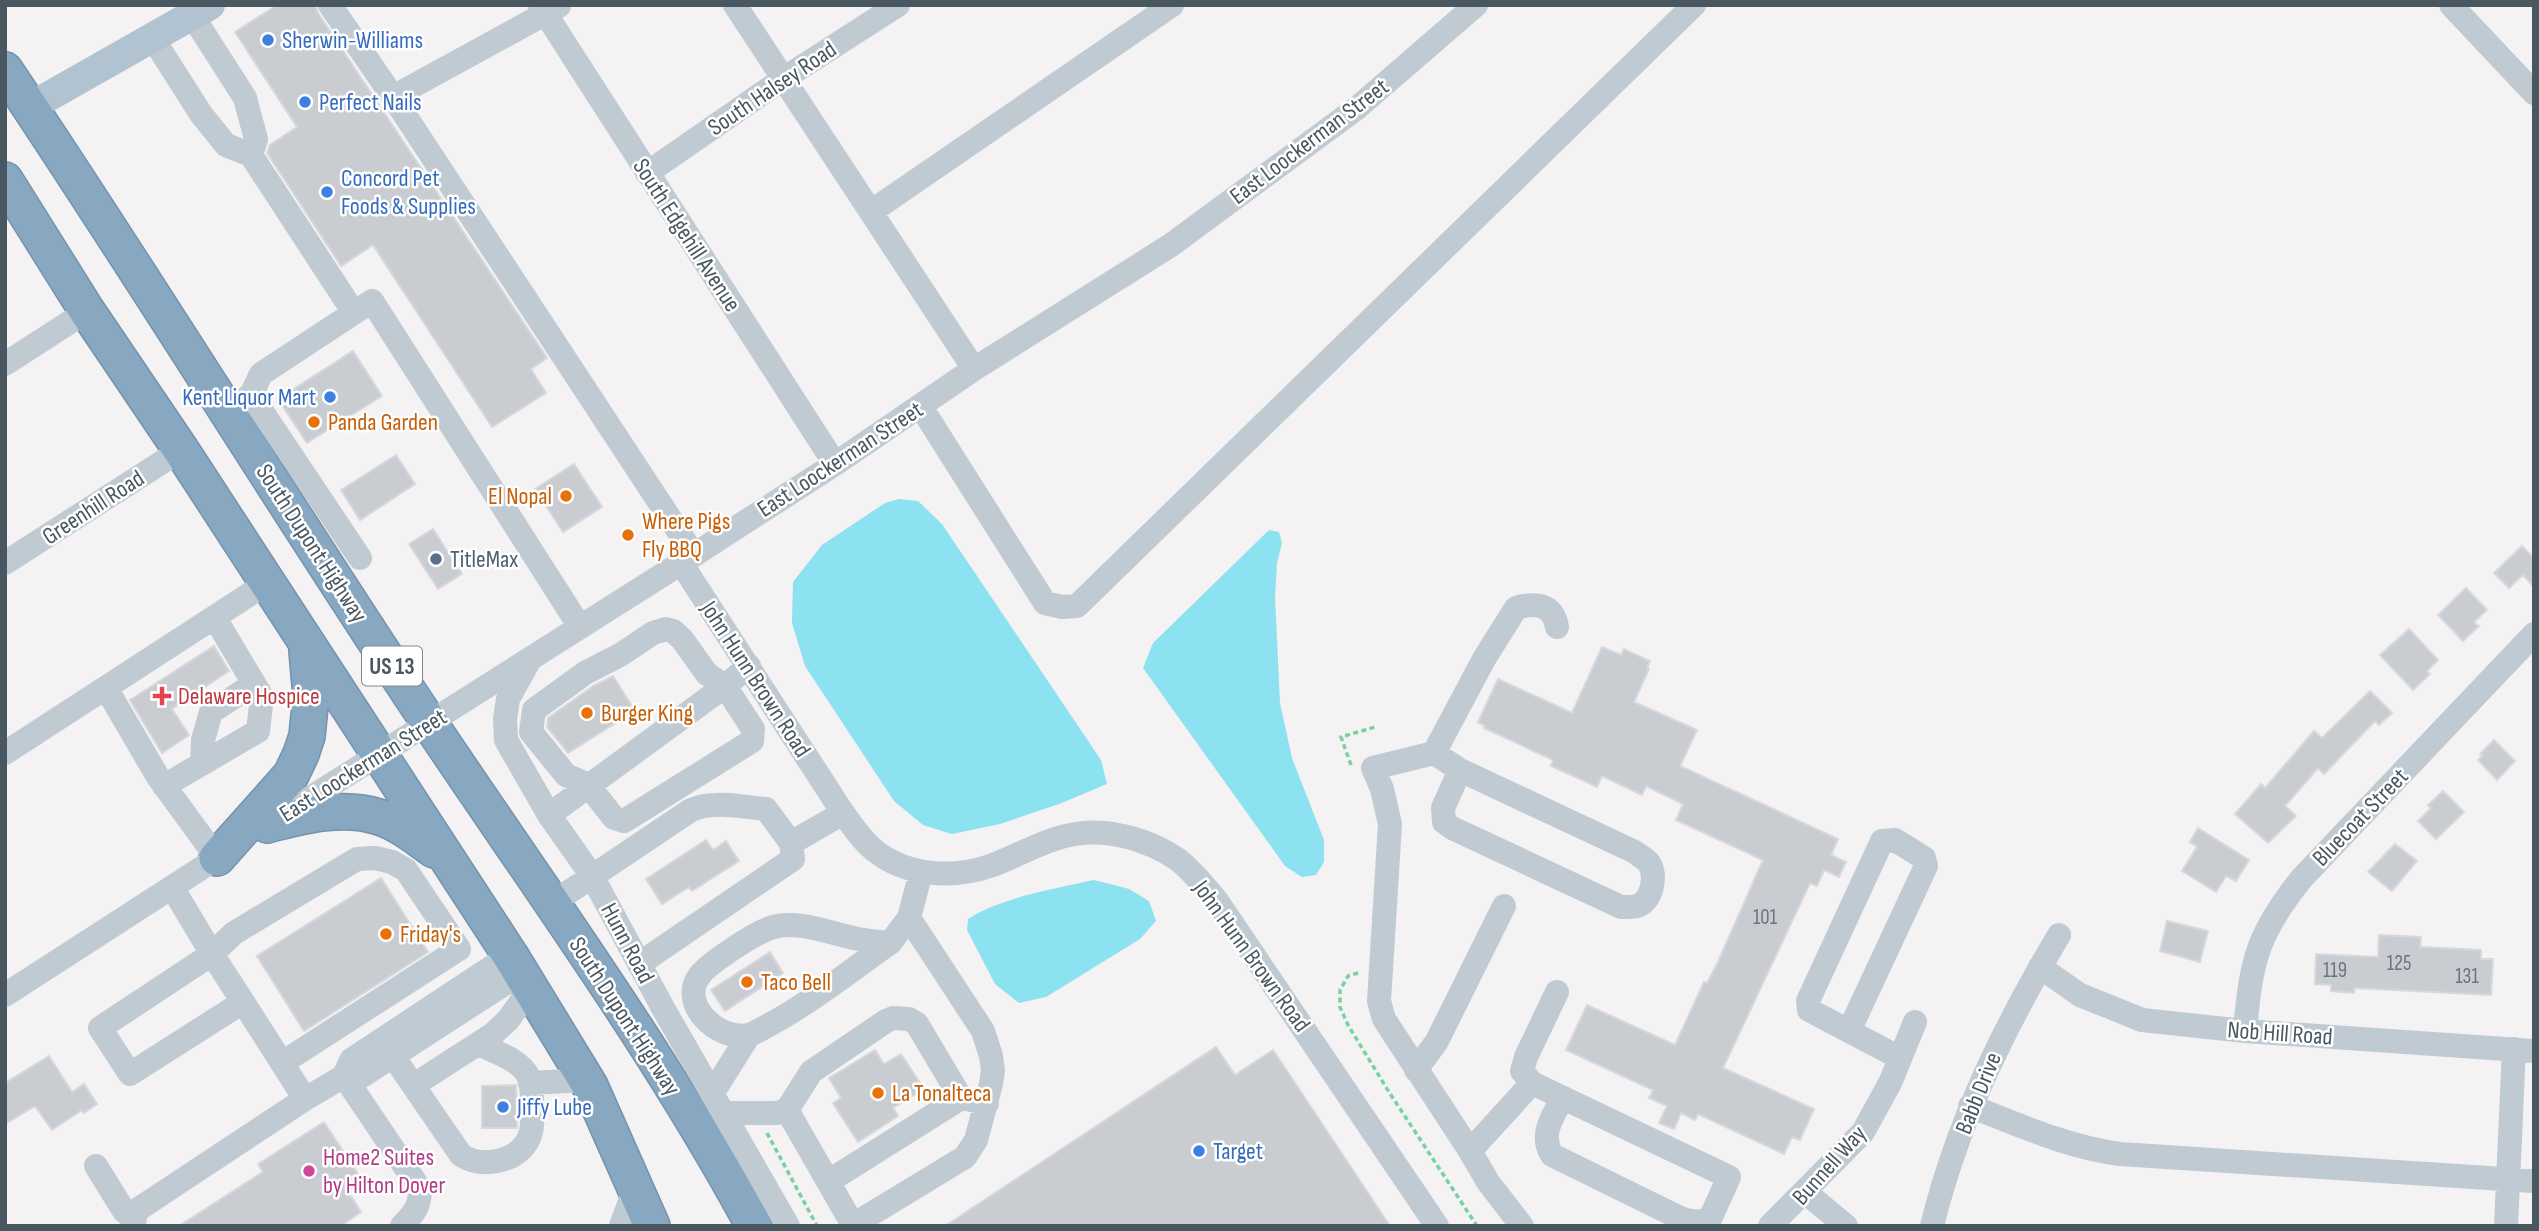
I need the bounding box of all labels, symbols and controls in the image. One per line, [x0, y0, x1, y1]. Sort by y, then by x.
place label: Sherwin-Williams [282, 26, 423, 55]
marker: Sherwin-Williams [260, 32, 276, 48]
street label: South Halsey Road [703, 35, 842, 142]
street label: East Loockerman Street [1224, 72, 1394, 211]
place label: Perfect Nails [319, 88, 422, 117]
marker: Perfect Nails [297, 94, 313, 110]
street label: South Edgehill Avenue [626, 153, 747, 317]
place label: Concord Pet Foods & Supplies [341, 164, 476, 221]
marker: Concord Pet Foods & Supplies [319, 184, 335, 200]
place label: Kent Liquor Mart [182, 383, 316, 412]
marker: Kent Liquor Mart [322, 389, 338, 405]
street label: East Loockerman Street [752, 395, 928, 524]
place label: Panda Garden [328, 408, 438, 437]
marker: Panda Garden [306, 414, 322, 430]
street label: South Dupont Highway [250, 459, 374, 628]
street label: Greenhill Road [37, 464, 150, 551]
place label: El Nopal [488, 482, 552, 511]
marker: El Nopal [558, 488, 574, 504]
place label: Where Pigs Fly BBQ [642, 507, 730, 564]
marker: Where Pigs Fly BBQ [620, 527, 636, 543]
place label: TitleMax [450, 545, 518, 574]
marker: TitleMax [428, 551, 444, 567]
street label: John Hunn Brown Road [694, 595, 817, 763]
road number: US 13 [362, 646, 422, 686]
place label: Delaware Hospice [178, 682, 320, 711]
marker: Delaware Hospice [152, 686, 172, 706]
place label: Burger King [601, 699, 693, 728]
street label: East Loockerman Street [274, 702, 452, 828]
marker: Burger King [579, 705, 595, 721]
street label: Bluecoat Street [2306, 762, 2414, 872]
street label: John Hunn Brown Road [1186, 874, 1316, 1038]
street label: Hunn Road [594, 898, 661, 988]
house number: 101 [1753, 905, 1778, 930]
place label: Friday's [400, 920, 461, 949]
marker: Friday's [378, 926, 394, 942]
street label: South Dupont Highway [563, 932, 687, 1101]
house number: 125 [2387, 951, 2411, 976]
house number: 119 [2323, 958, 2347, 983]
house number: 131 [2455, 964, 2479, 989]
place label: Taco Bell [761, 968, 831, 997]
marker: Taco Bell [739, 974, 755, 990]
street label: Nob Hill Road [2226, 1015, 2334, 1052]
street label: Babb Drive [1949, 1048, 2008, 1138]
place label: La Tonalteca [892, 1079, 991, 1108]
marker: La Tonalteca [870, 1085, 886, 1101]
place label: Jiffy Lube [516, 1093, 592, 1122]
marker: Jiffy Lube [495, 1099, 511, 1115]
street label: Bunnell Way [1786, 1120, 1873, 1211]
place label: Target [1213, 1137, 1263, 1166]
place label: Home2 Suites by Hilton Dover [323, 1143, 445, 1200]
marker: Target [1191, 1143, 1207, 1159]
marker: Home2 Suites by Hilton Dover [301, 1163, 317, 1179]

